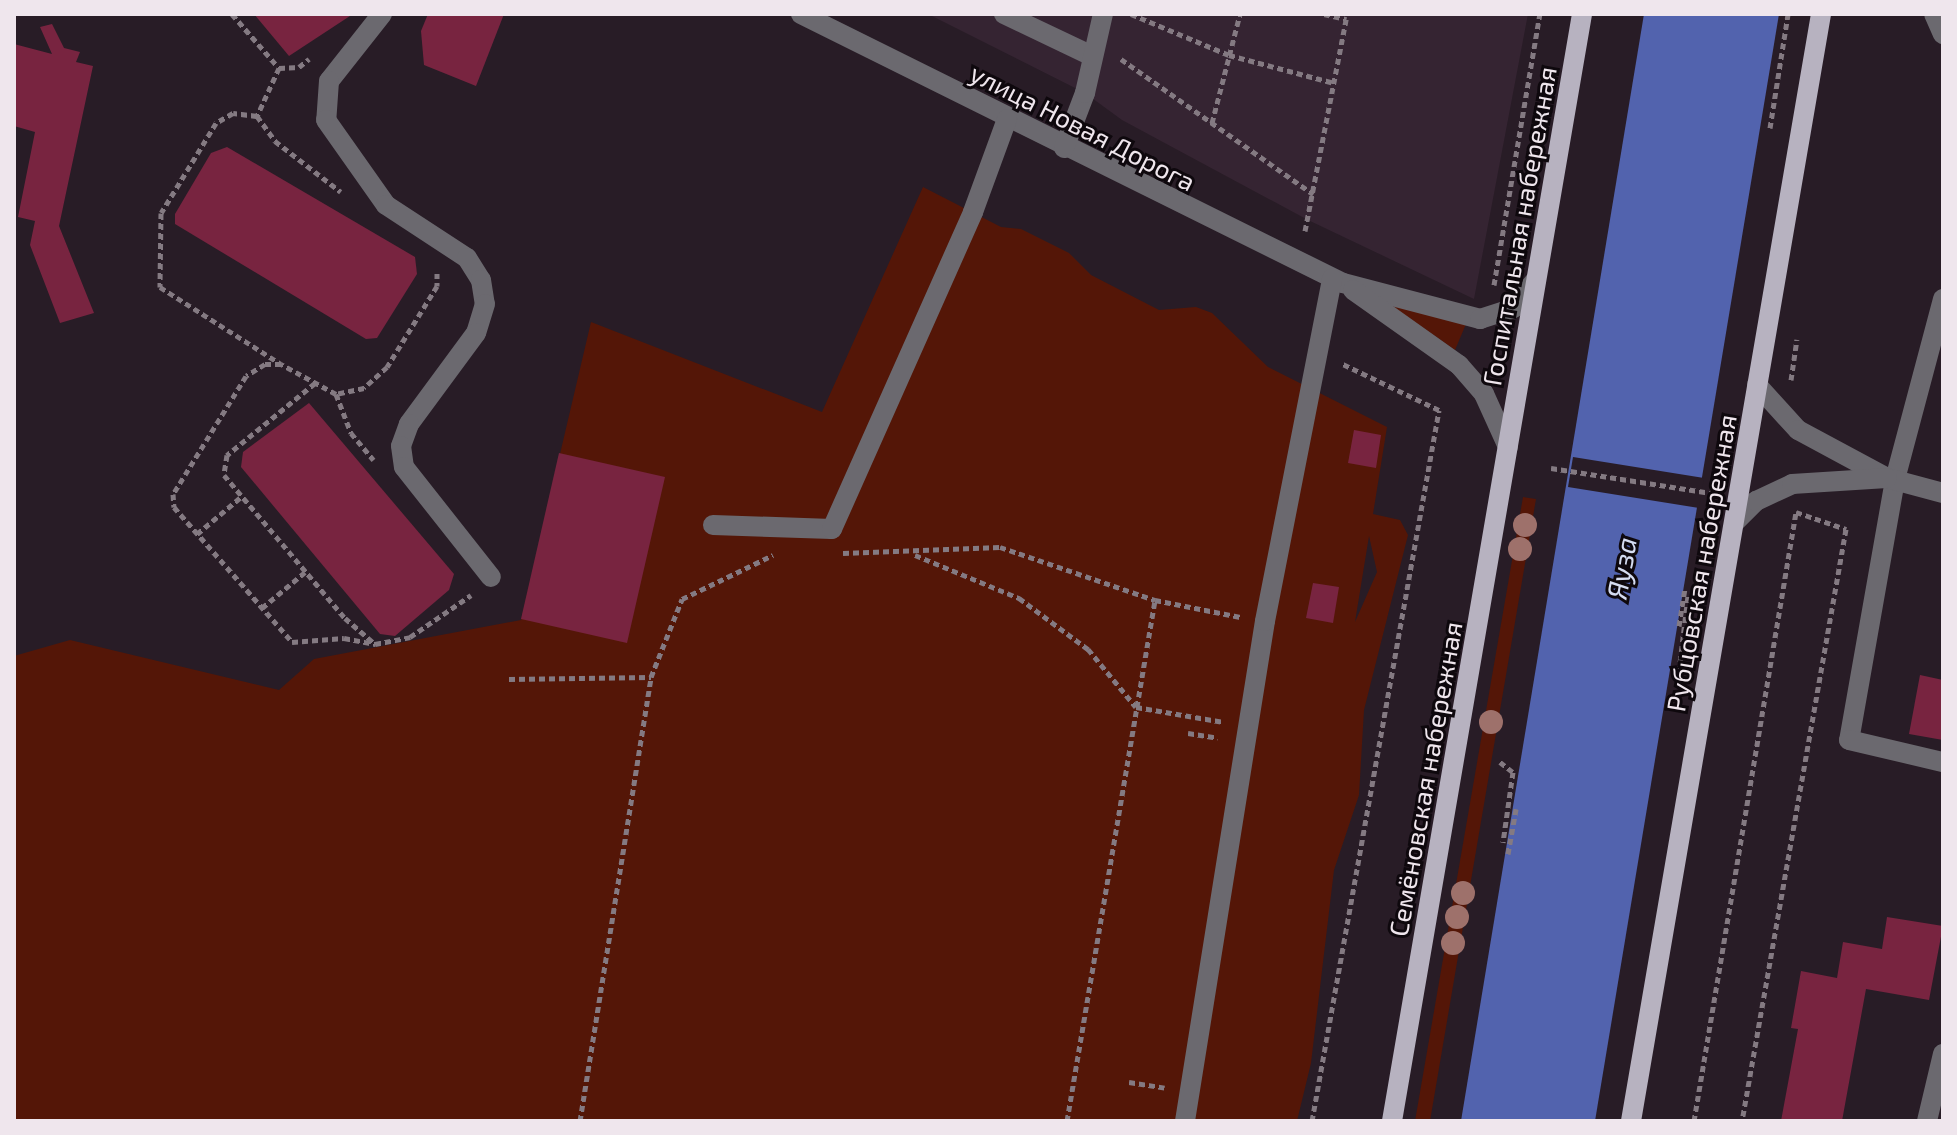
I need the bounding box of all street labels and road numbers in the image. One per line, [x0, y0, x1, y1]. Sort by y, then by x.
street label: улица Новая Дорога [965, 57, 1201, 197]
street label: Госпитальная набережная [1476, 64, 1562, 388]
street label: Рубцовская набережная [1659, 412, 1743, 714]
street label: Семёновская набережная [1382, 619, 1468, 939]

